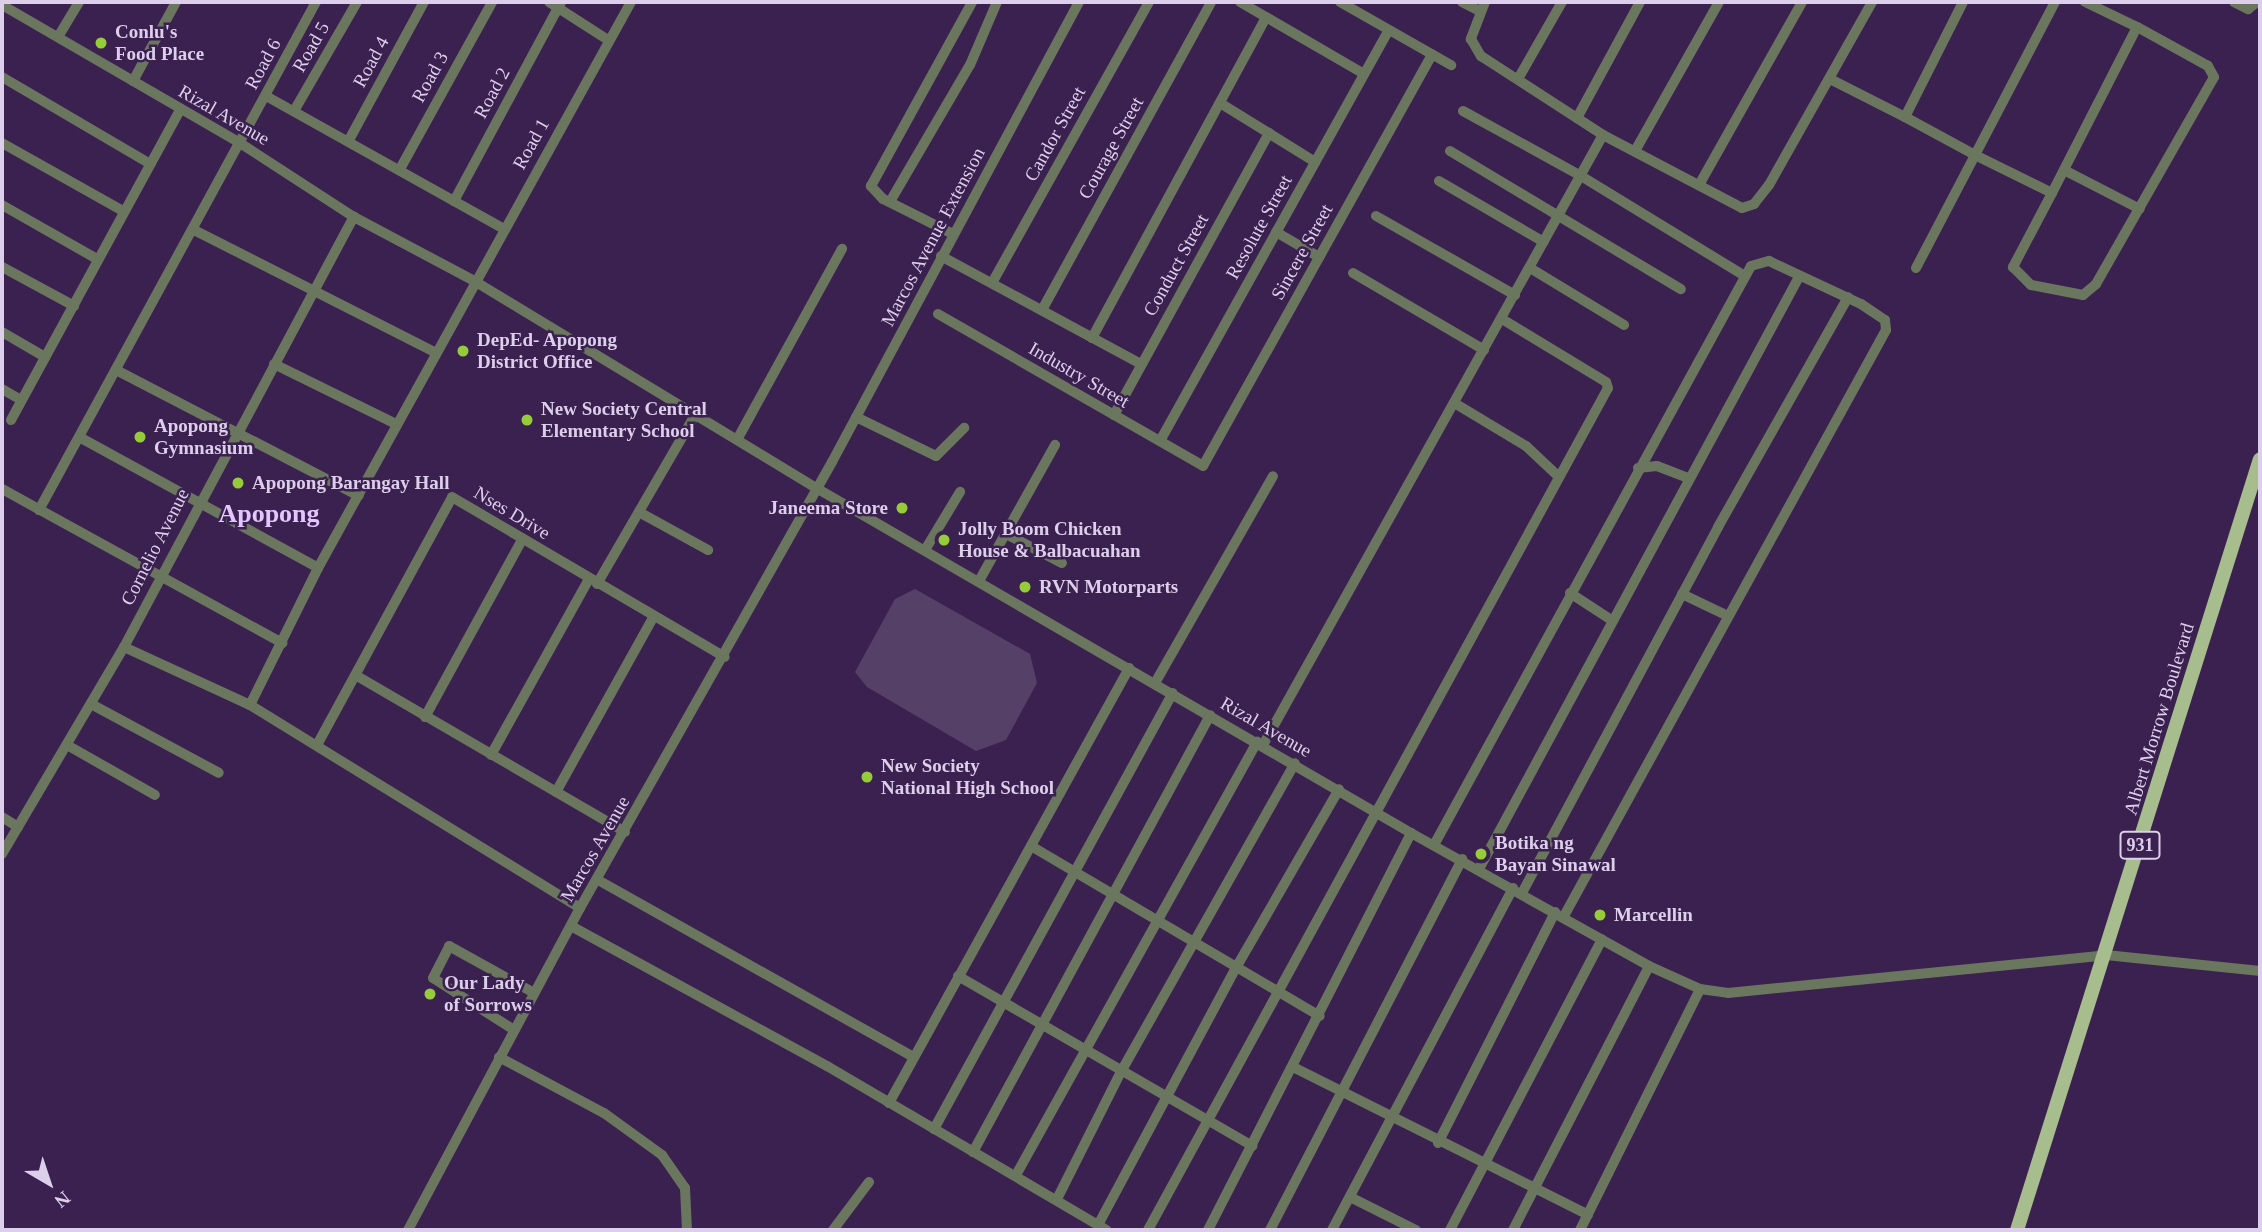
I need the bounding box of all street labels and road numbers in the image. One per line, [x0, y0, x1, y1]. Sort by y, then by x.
street label: Road 5 [288, 18, 334, 76]
street label: Road 4 [348, 33, 394, 91]
street label: Road 6 [240, 35, 286, 93]
street label: Road 3 [407, 48, 453, 106]
street label: Road 2 [469, 64, 515, 122]
street label: Rizal Avenue [174, 79, 274, 151]
street label: Candor Street [1020, 83, 1090, 185]
street label: Courage Street [1074, 93, 1148, 203]
street label: Road 1 [508, 115, 554, 173]
street label: Marcos Avenue Extension [876, 143, 990, 331]
street label: Resolute Street [1221, 171, 1297, 283]
street label: Sincere Street [1266, 200, 1338, 304]
street label: Conduct Street [1139, 210, 1213, 320]
street label: Industry Street [1025, 337, 1133, 413]
street label: Nses Drive [470, 481, 554, 545]
street label: Cornelio Avenue [116, 484, 194, 610]
street label: Albert Morrow Boulevard [2119, 620, 2199, 818]
street label: Rizal Avenue [1216, 691, 1316, 763]
street label: Marcos Avenue [555, 792, 635, 906]
road number: 931 [2119, 830, 2161, 860]

